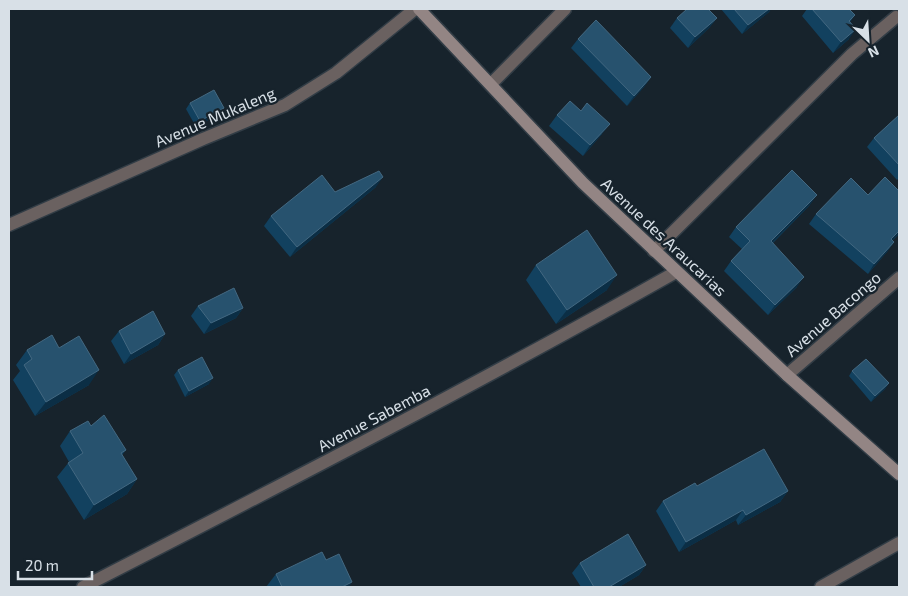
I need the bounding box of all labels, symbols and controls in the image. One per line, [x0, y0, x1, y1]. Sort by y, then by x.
north arrow [843, 15, 893, 65]
text: N [866, 42, 882, 62]
street label: Avenue Mukaleng [152, 83, 278, 150]
street label: Avenue des Araucarias [598, 174, 731, 300]
street label: Avenue Bacongo [781, 267, 884, 360]
street label: Avenue Sabemba [314, 380, 433, 455]
scale bar [18, 548, 91, 580]
text: 20 m [25, 556, 59, 574]

